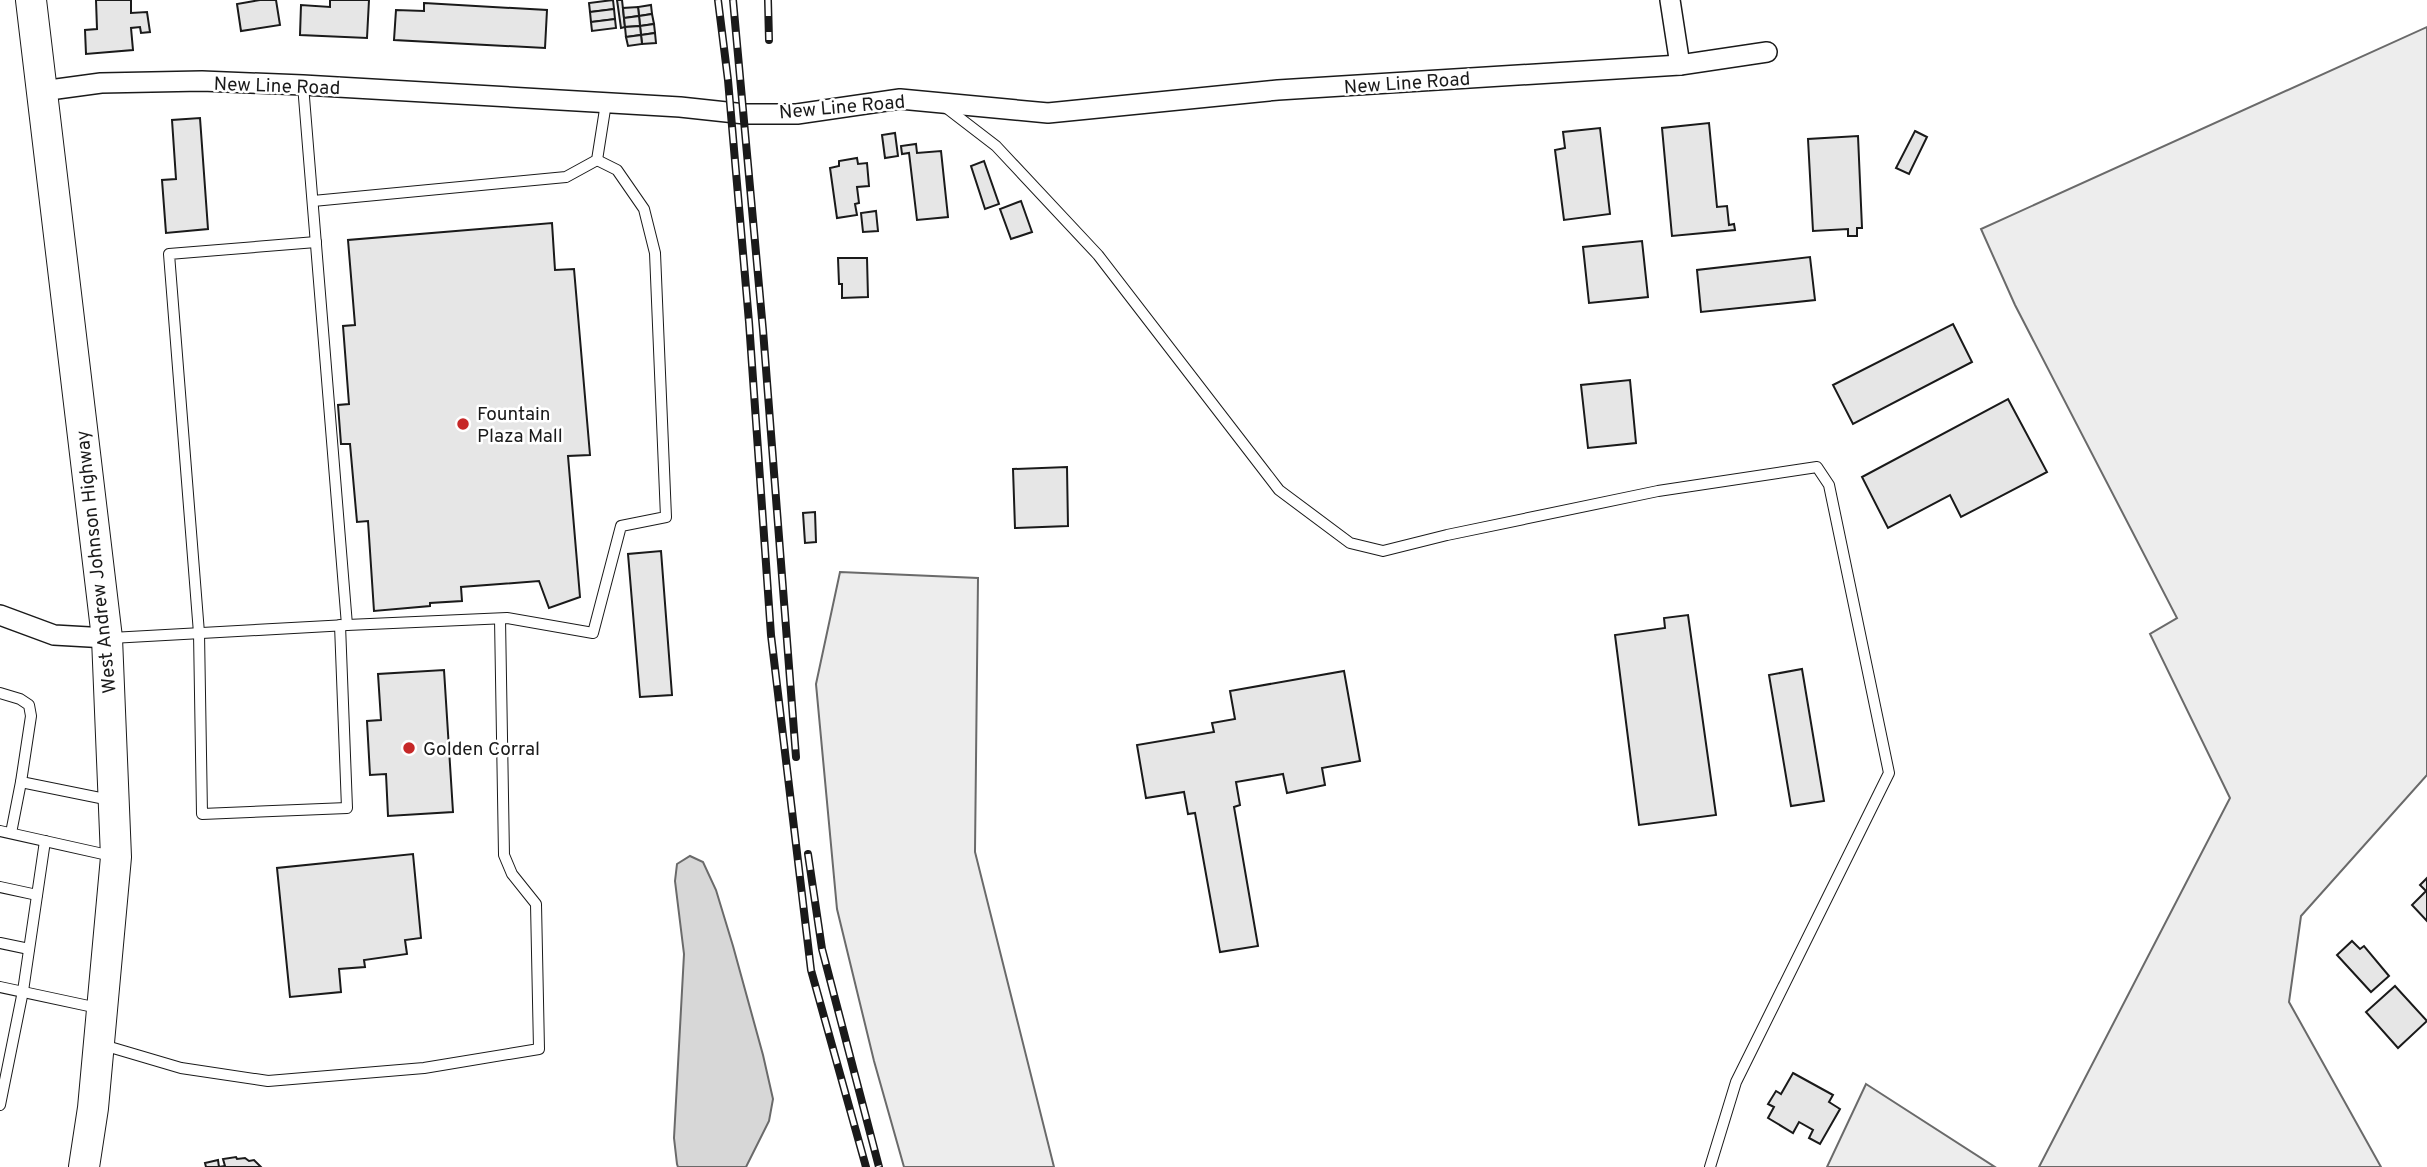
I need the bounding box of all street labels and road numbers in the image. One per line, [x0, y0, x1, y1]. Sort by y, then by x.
street label: New Line Road [1343, 68, 1471, 100]
street label: New Line Road [213, 73, 341, 101]
street label: New Line Road [778, 91, 906, 125]
street label: West Andrew Johnson Highway [71, 429, 123, 695]

